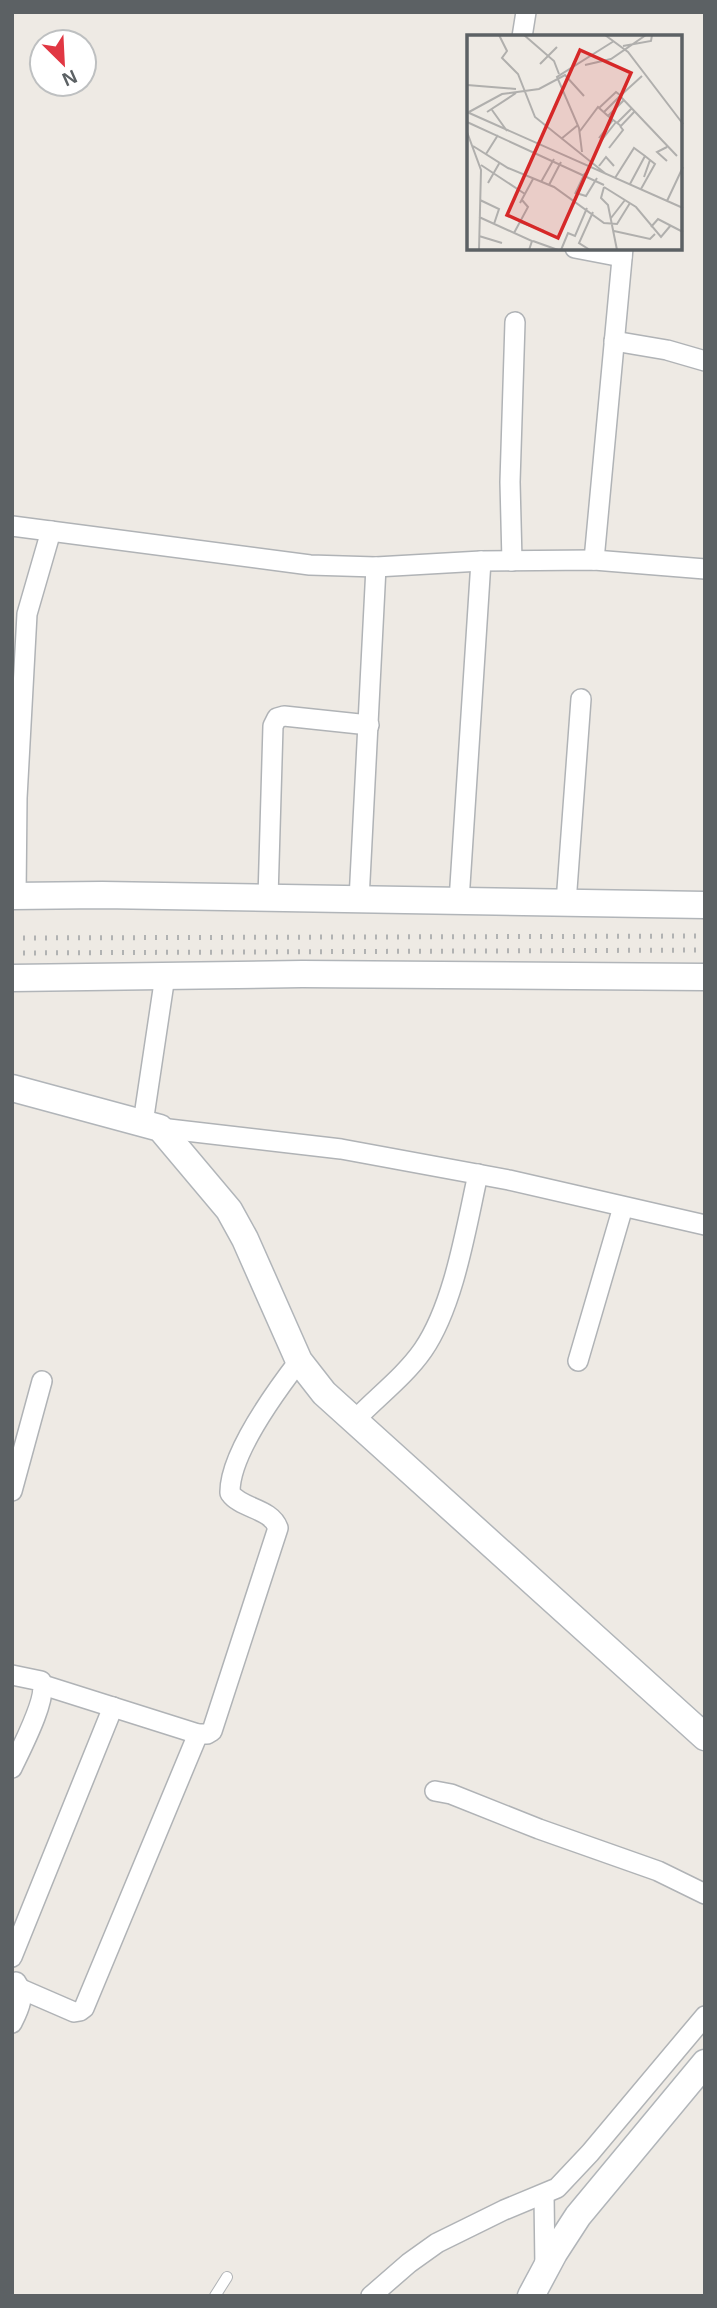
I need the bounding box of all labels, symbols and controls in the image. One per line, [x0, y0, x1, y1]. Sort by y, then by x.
north arrow [28, 28, 98, 98]
inset map [467, 35, 682, 250]
text: N [59, 66, 80, 90]

